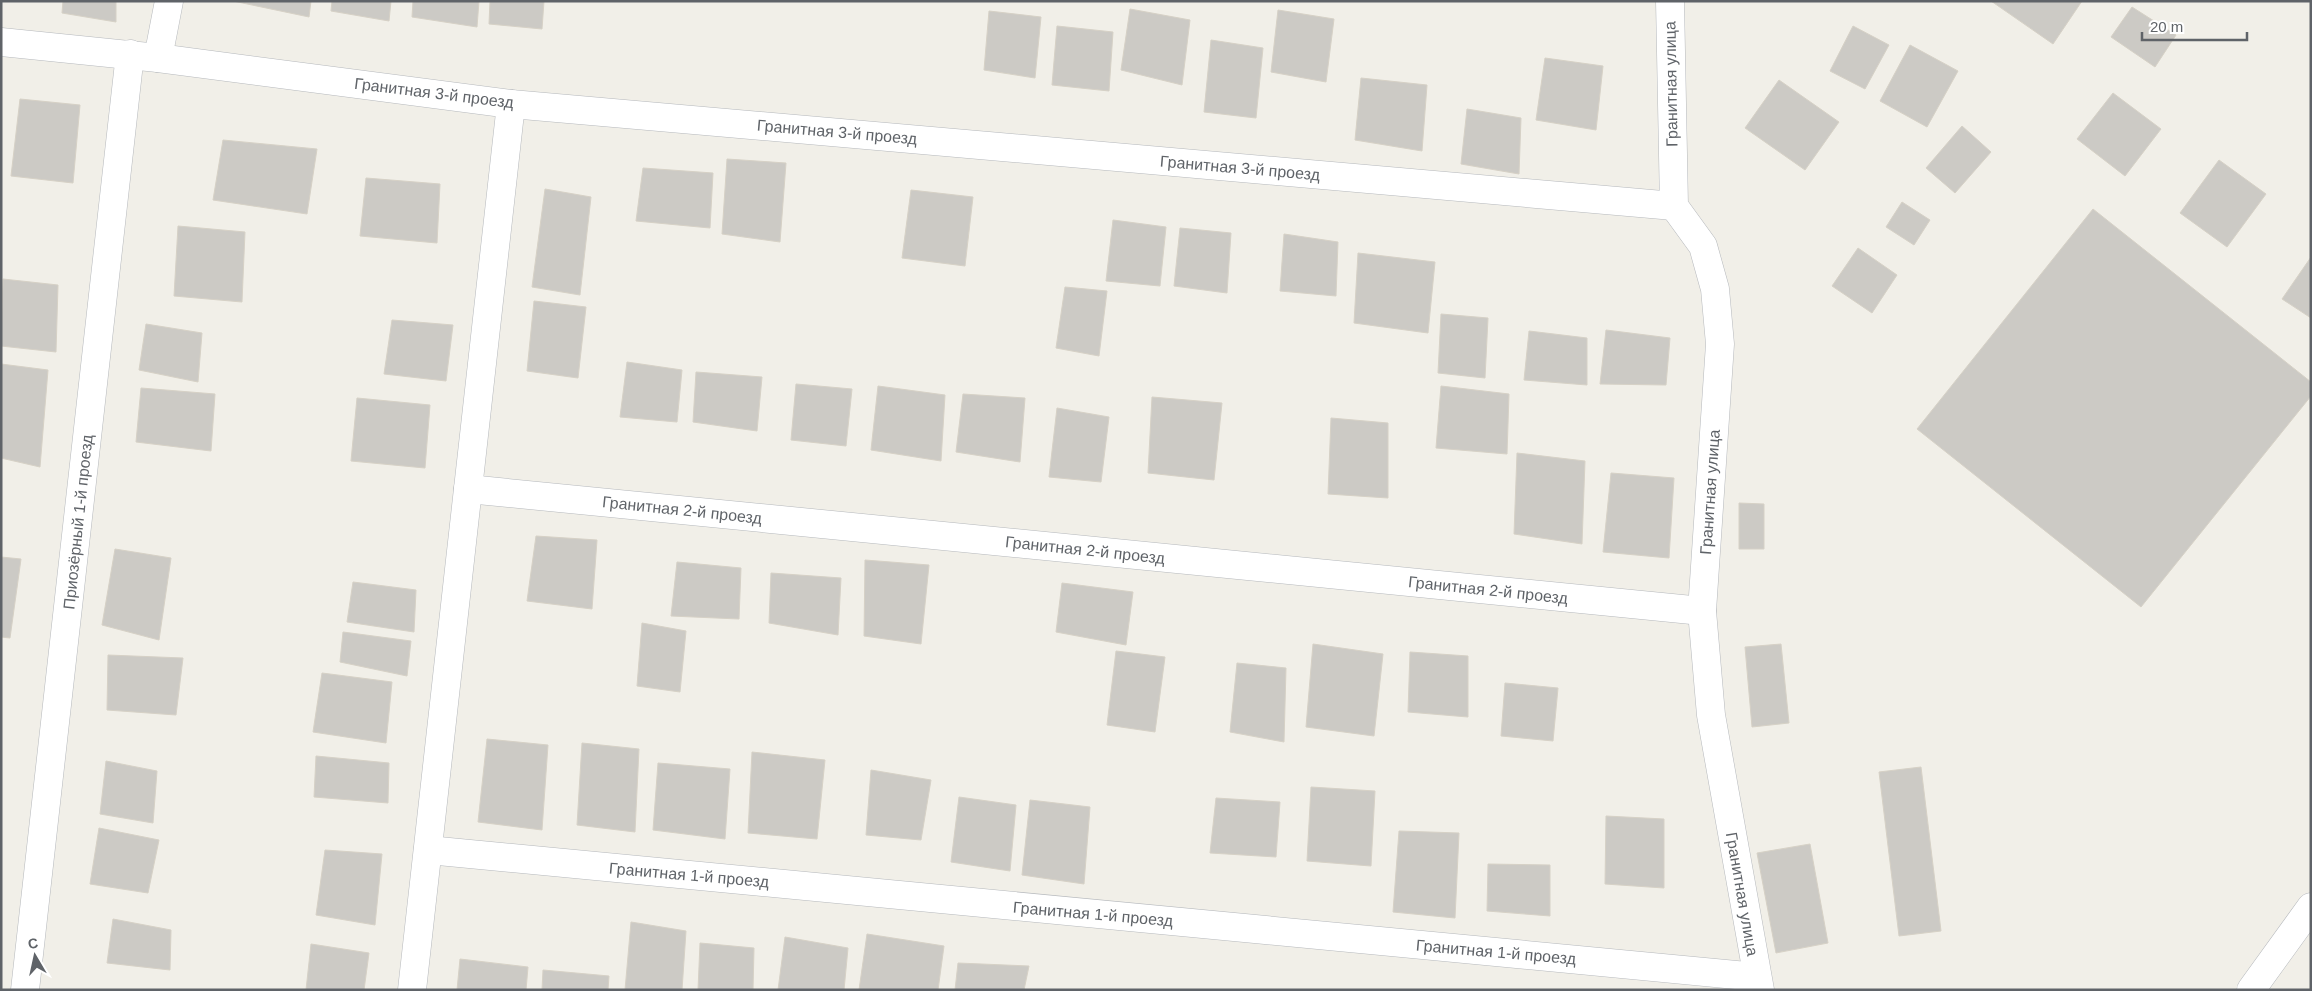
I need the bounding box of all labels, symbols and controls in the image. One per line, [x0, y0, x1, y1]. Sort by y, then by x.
scale bar [2142, 10, 2247, 42]
text: 20 m [2150, 18, 2183, 35]
street label: Гранитная улица [1661, 21, 1681, 147]
street label: Гранитная 3-й проезд [353, 75, 515, 111]
street label: Гранитная 3-й проезд [756, 117, 918, 148]
street label: Гранитная 3-й проезд [1159, 153, 1321, 184]
street label: Гранитная улица [1697, 429, 1723, 555]
street label: Приозёрный 1-й проезд [60, 433, 96, 610]
street label: Гранитная 2-й проезд [601, 493, 763, 527]
street label: Гранитная 2-й проезд [1004, 533, 1166, 567]
street label: Гранитная 2-й проезд [1407, 573, 1569, 607]
street label: Гранитная улица [1723, 831, 1761, 957]
street label: Гранитная 1-й проезд [608, 860, 770, 891]
street label: Гранитная 1-й проезд [1012, 899, 1174, 930]
north arrow [10, 931, 60, 981]
text: С [27, 934, 39, 952]
street label: Гранитная 1-й проезд [1415, 937, 1577, 968]

